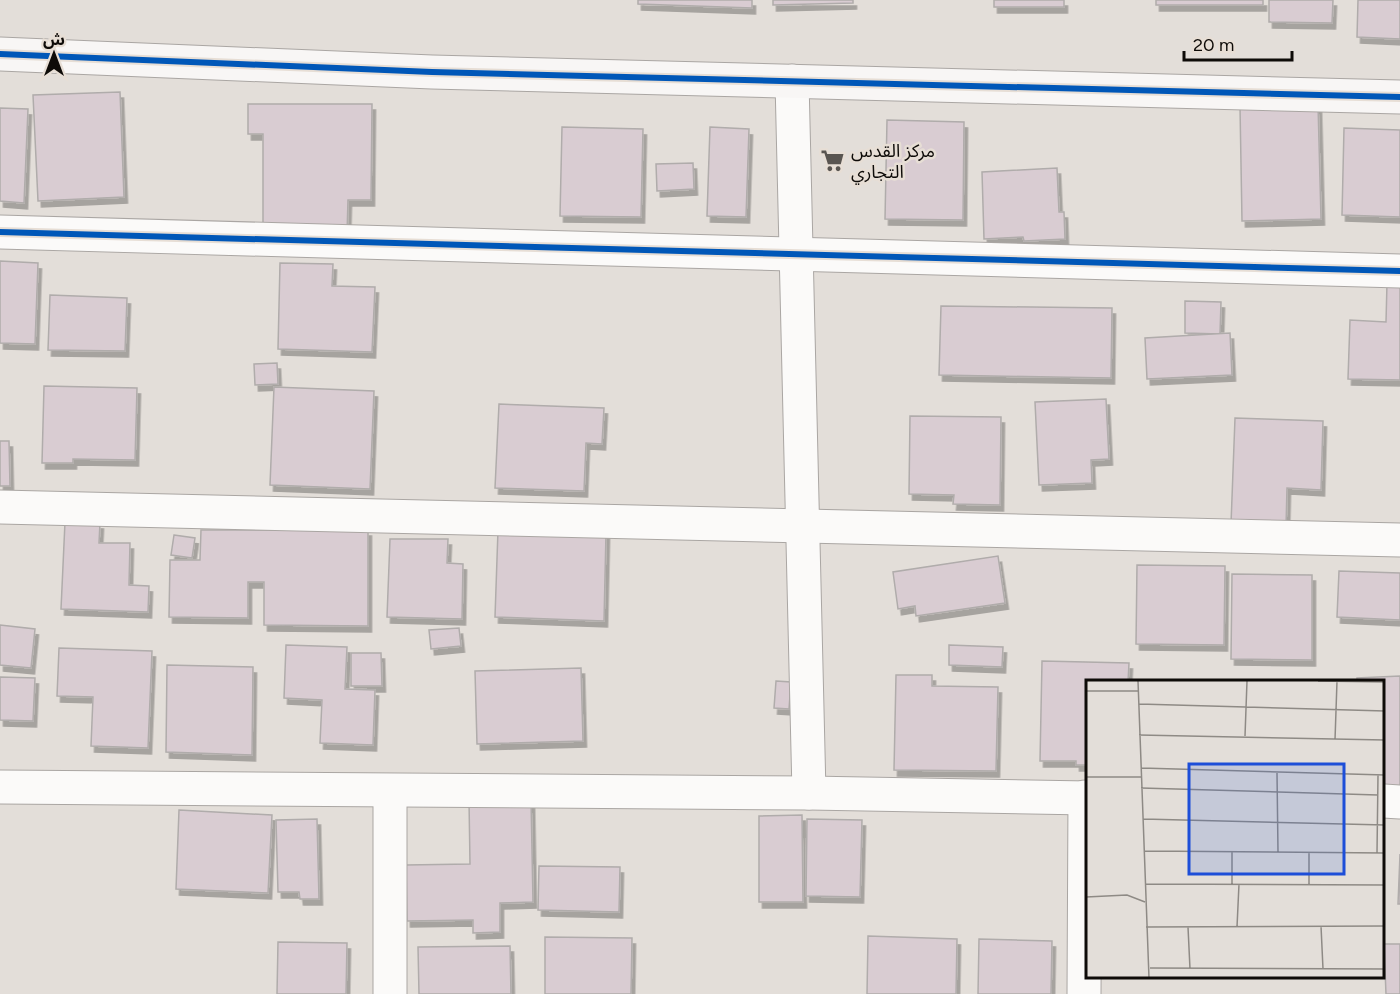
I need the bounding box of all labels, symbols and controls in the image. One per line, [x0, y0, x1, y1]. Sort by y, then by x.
north arrow [24, 24, 84, 84]
scale bar [1184, 24, 1292, 62]
text: ش [43, 30, 65, 49]
text: 20 m [1193, 34, 1234, 56]
place label: مركز القدس التجاري [851, 140, 935, 185]
supermarket icon: مركز القدس التجاري [820, 148, 846, 174]
inset map [1086, 680, 1385, 979]

